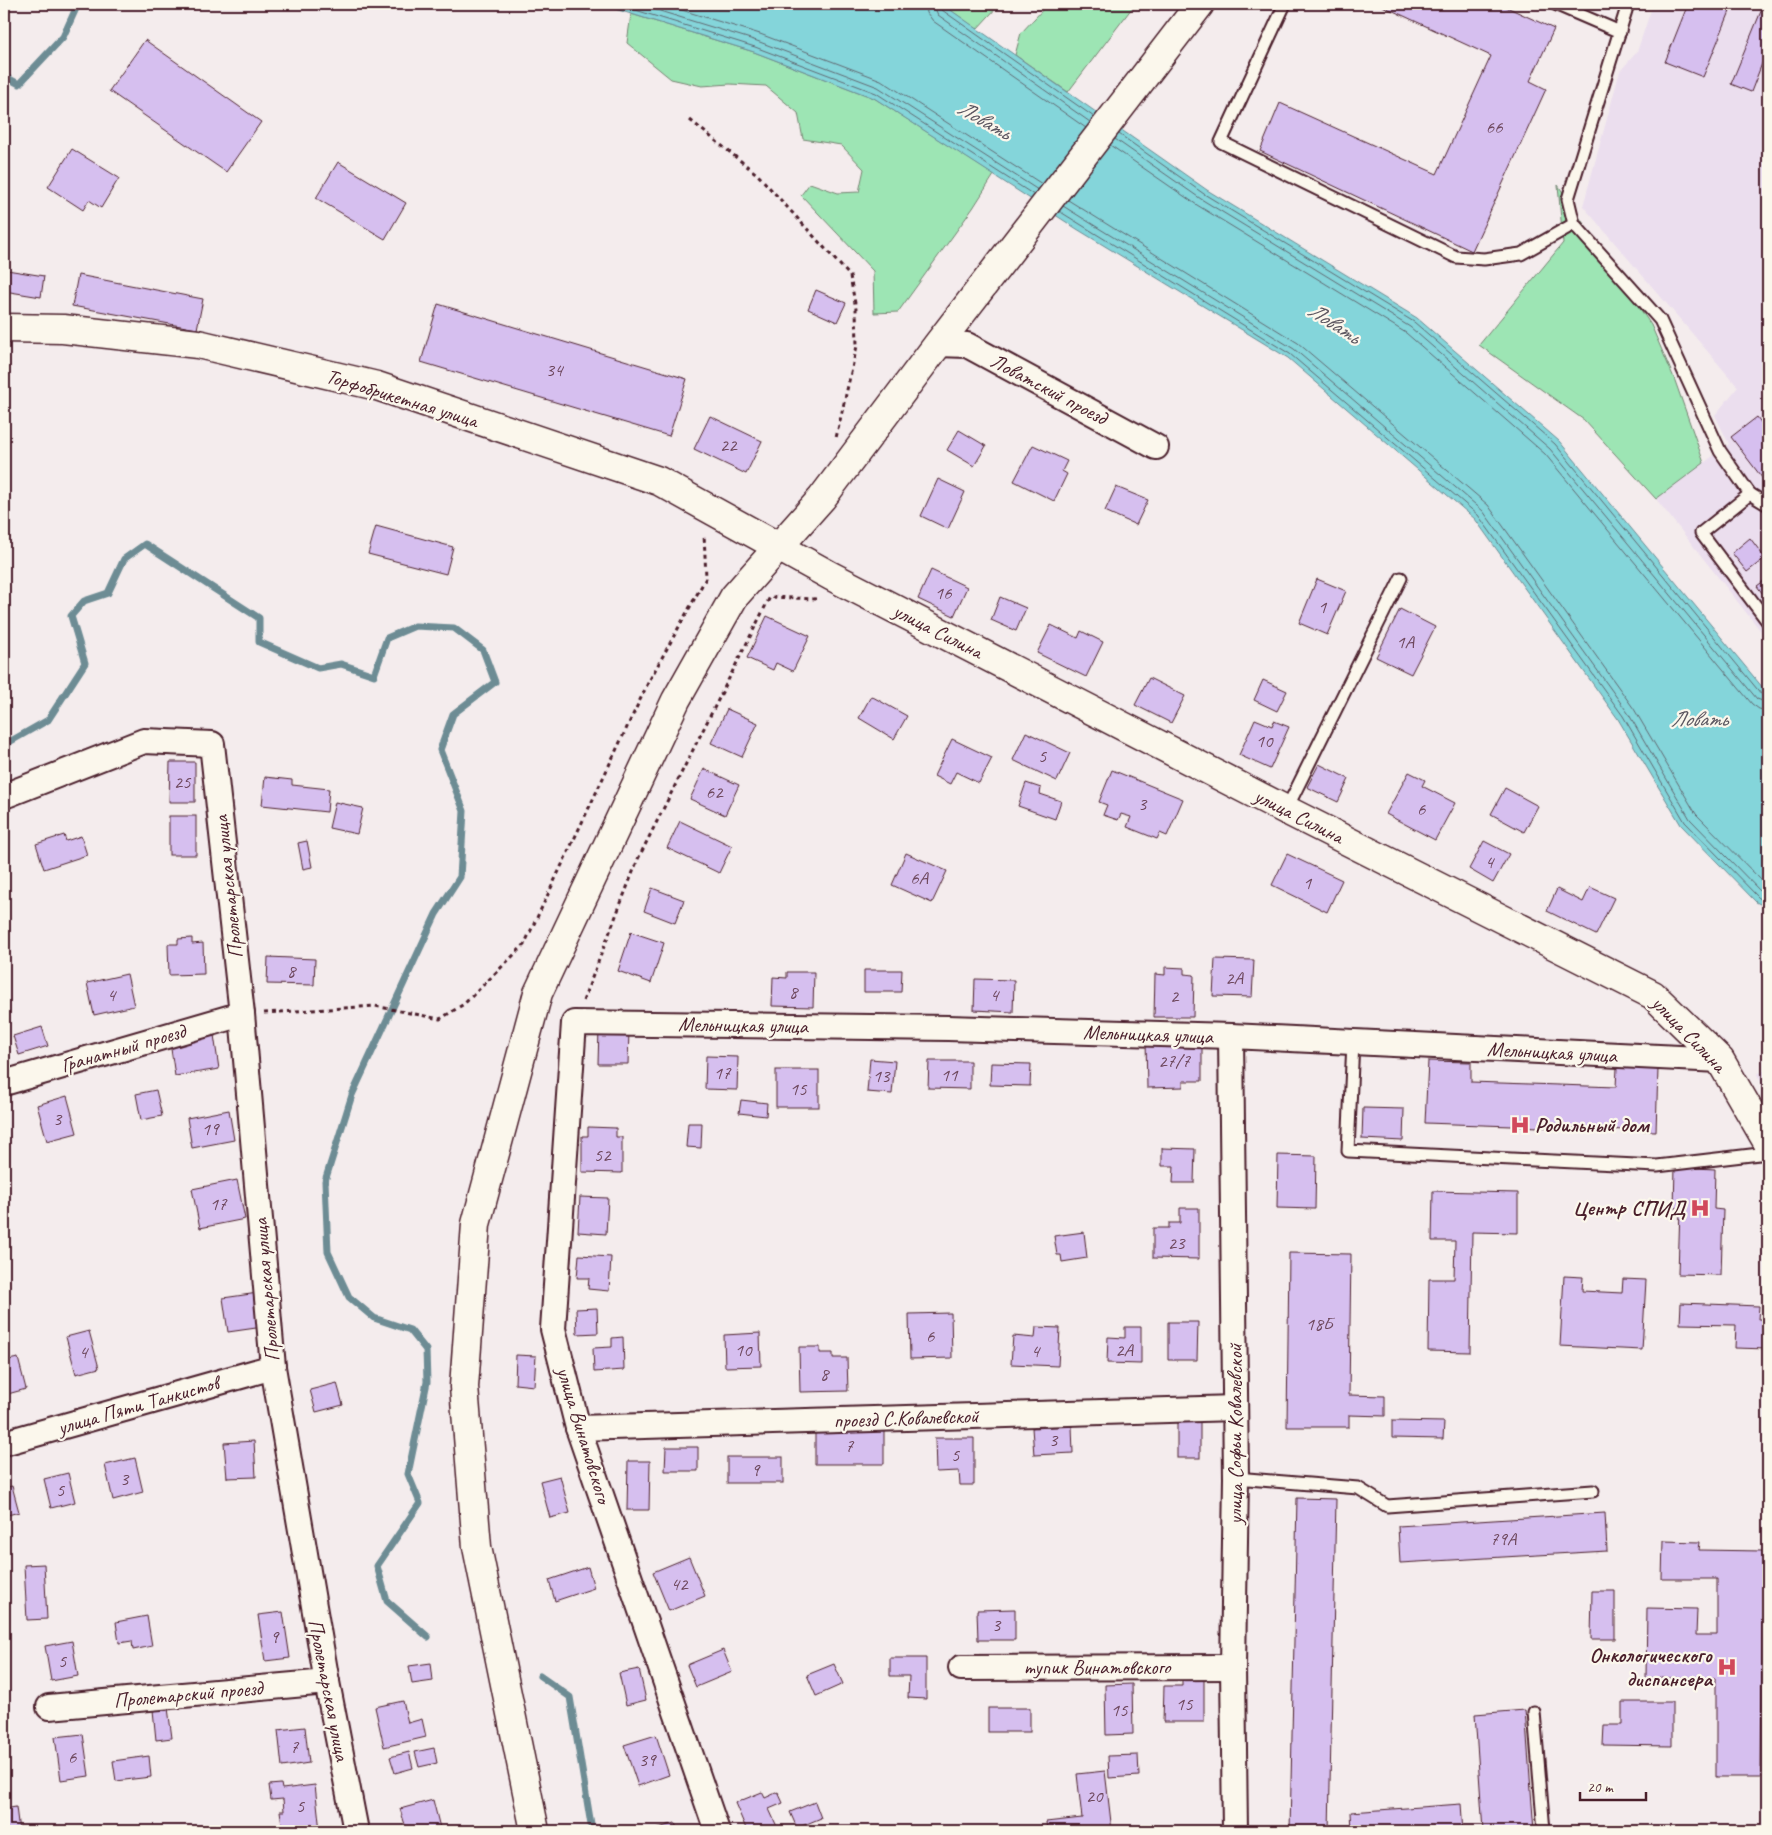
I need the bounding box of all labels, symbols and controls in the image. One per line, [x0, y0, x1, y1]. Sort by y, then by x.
water label: Ловать [952, 94, 1018, 147]
house number: 66 [1485, 115, 1504, 139]
water label: Ловать [1303, 296, 1367, 351]
street label: Ловатский проезд [986, 347, 1114, 432]
house number: 34 [545, 358, 565, 382]
street label: Торфобрикетная улица [323, 363, 483, 434]
house number: 22 [719, 433, 738, 457]
house number: 16 [934, 581, 953, 605]
house number: 1 [1318, 595, 1328, 619]
street label: улица Силина [887, 597, 989, 666]
house number: 1А [1396, 630, 1416, 654]
water label: Ловать [1671, 705, 1730, 733]
house number: 10 [1255, 729, 1274, 753]
house number: 5 [1038, 744, 1048, 768]
house number: 25 [173, 770, 192, 794]
house number: 62 [705, 780, 724, 804]
street label: улица Силина [1248, 782, 1350, 851]
house number: 3 [1138, 792, 1148, 816]
house number: 6 [1417, 797, 1427, 821]
street label: Пролетарская улица [207, 813, 248, 960]
house number: 4 [1485, 850, 1496, 874]
house number: 6А [910, 866, 930, 890]
house number: 1 [1303, 871, 1313, 895]
house number: 8 [287, 959, 298, 983]
house number: 2А [1225, 966, 1245, 990]
house number: 8 [789, 980, 800, 1004]
house number: 4 [107, 983, 118, 1007]
house number: 4 [990, 983, 1001, 1007]
house number: 2 [1170, 984, 1180, 1008]
street label: улица Силина [1645, 989, 1734, 1080]
street label: Мельницкая улица [678, 1011, 810, 1039]
street label: Гранатный проезд [58, 1017, 191, 1078]
street label: Мельницкая улица [1083, 1019, 1215, 1049]
street label: Мельницкая улица [1487, 1036, 1619, 1068]
house number: 27/7 [1158, 1049, 1191, 1073]
house number: 17 [713, 1061, 732, 1085]
house number: 11 [940, 1063, 959, 1087]
house number: 13 [872, 1064, 891, 1088]
house number: 15 [789, 1077, 808, 1101]
house number: 3 [53, 1107, 63, 1131]
place label: Родильный дом [1535, 1112, 1650, 1138]
hospital icon: Родильный дом [1509, 1114, 1531, 1136]
house number: 19 [201, 1117, 220, 1141]
house number: 52 [593, 1143, 612, 1167]
house number: 17 [209, 1192, 228, 1216]
place label: Центр СПИД [1573, 1195, 1687, 1221]
hospital icon: Центр СПИД [1689, 1197, 1711, 1219]
street label: Пролетарская улица [247, 1216, 285, 1363]
house number: 23 [1167, 1231, 1186, 1255]
house number: 18Б [1306, 1312, 1336, 1336]
house number: 6 [926, 1324, 936, 1348]
house number: 10 [734, 1338, 753, 1362]
house number: 2А [1115, 1338, 1135, 1362]
house number: 4 [1031, 1339, 1042, 1363]
house number: 4 [79, 1340, 90, 1364]
street label: улица Софьи Ковалевской [1222, 1342, 1248, 1526]
street label: улица Винатовского [550, 1362, 618, 1509]
house number: 8 [820, 1362, 831, 1386]
street label: улица Пяти Танкистов [53, 1369, 225, 1441]
street label: проезд С.Ковалевской [833, 1402, 980, 1434]
house number: 3 [1049, 1428, 1059, 1452]
house number: 7 [845, 1434, 855, 1458]
house number: 5 [951, 1443, 961, 1467]
house number: 9 [751, 1458, 761, 1482]
house number: 3 [120, 1467, 130, 1491]
house number: 5 [56, 1478, 66, 1502]
house number: 79А [1490, 1527, 1518, 1551]
house number: 42 [670, 1572, 689, 1596]
house number: 3 [992, 1613, 1002, 1637]
street label: Пролетарская улица [303, 1617, 356, 1765]
house number: 9 [270, 1625, 280, 1649]
place label: Онкологического диспансера [1590, 1642, 1714, 1692]
house number: 5 [58, 1649, 68, 1673]
street label: тупик Винатовского [1024, 1654, 1172, 1680]
hospital icon: Онкологического диспансера [1716, 1656, 1738, 1678]
street label: Пролетарский проезд [112, 1674, 266, 1713]
house number: 15 [1175, 1692, 1194, 1716]
house number: 15 [1110, 1698, 1129, 1722]
house number: 7 [290, 1735, 300, 1759]
house number: 6 [68, 1745, 78, 1769]
house number: 39 [638, 1748, 657, 1772]
scale bar [1580, 1770, 1646, 1802]
text: 20 m [1587, 1778, 1614, 1797]
house number: 20 [1085, 1784, 1104, 1808]
house number: 5 [296, 1794, 306, 1818]

